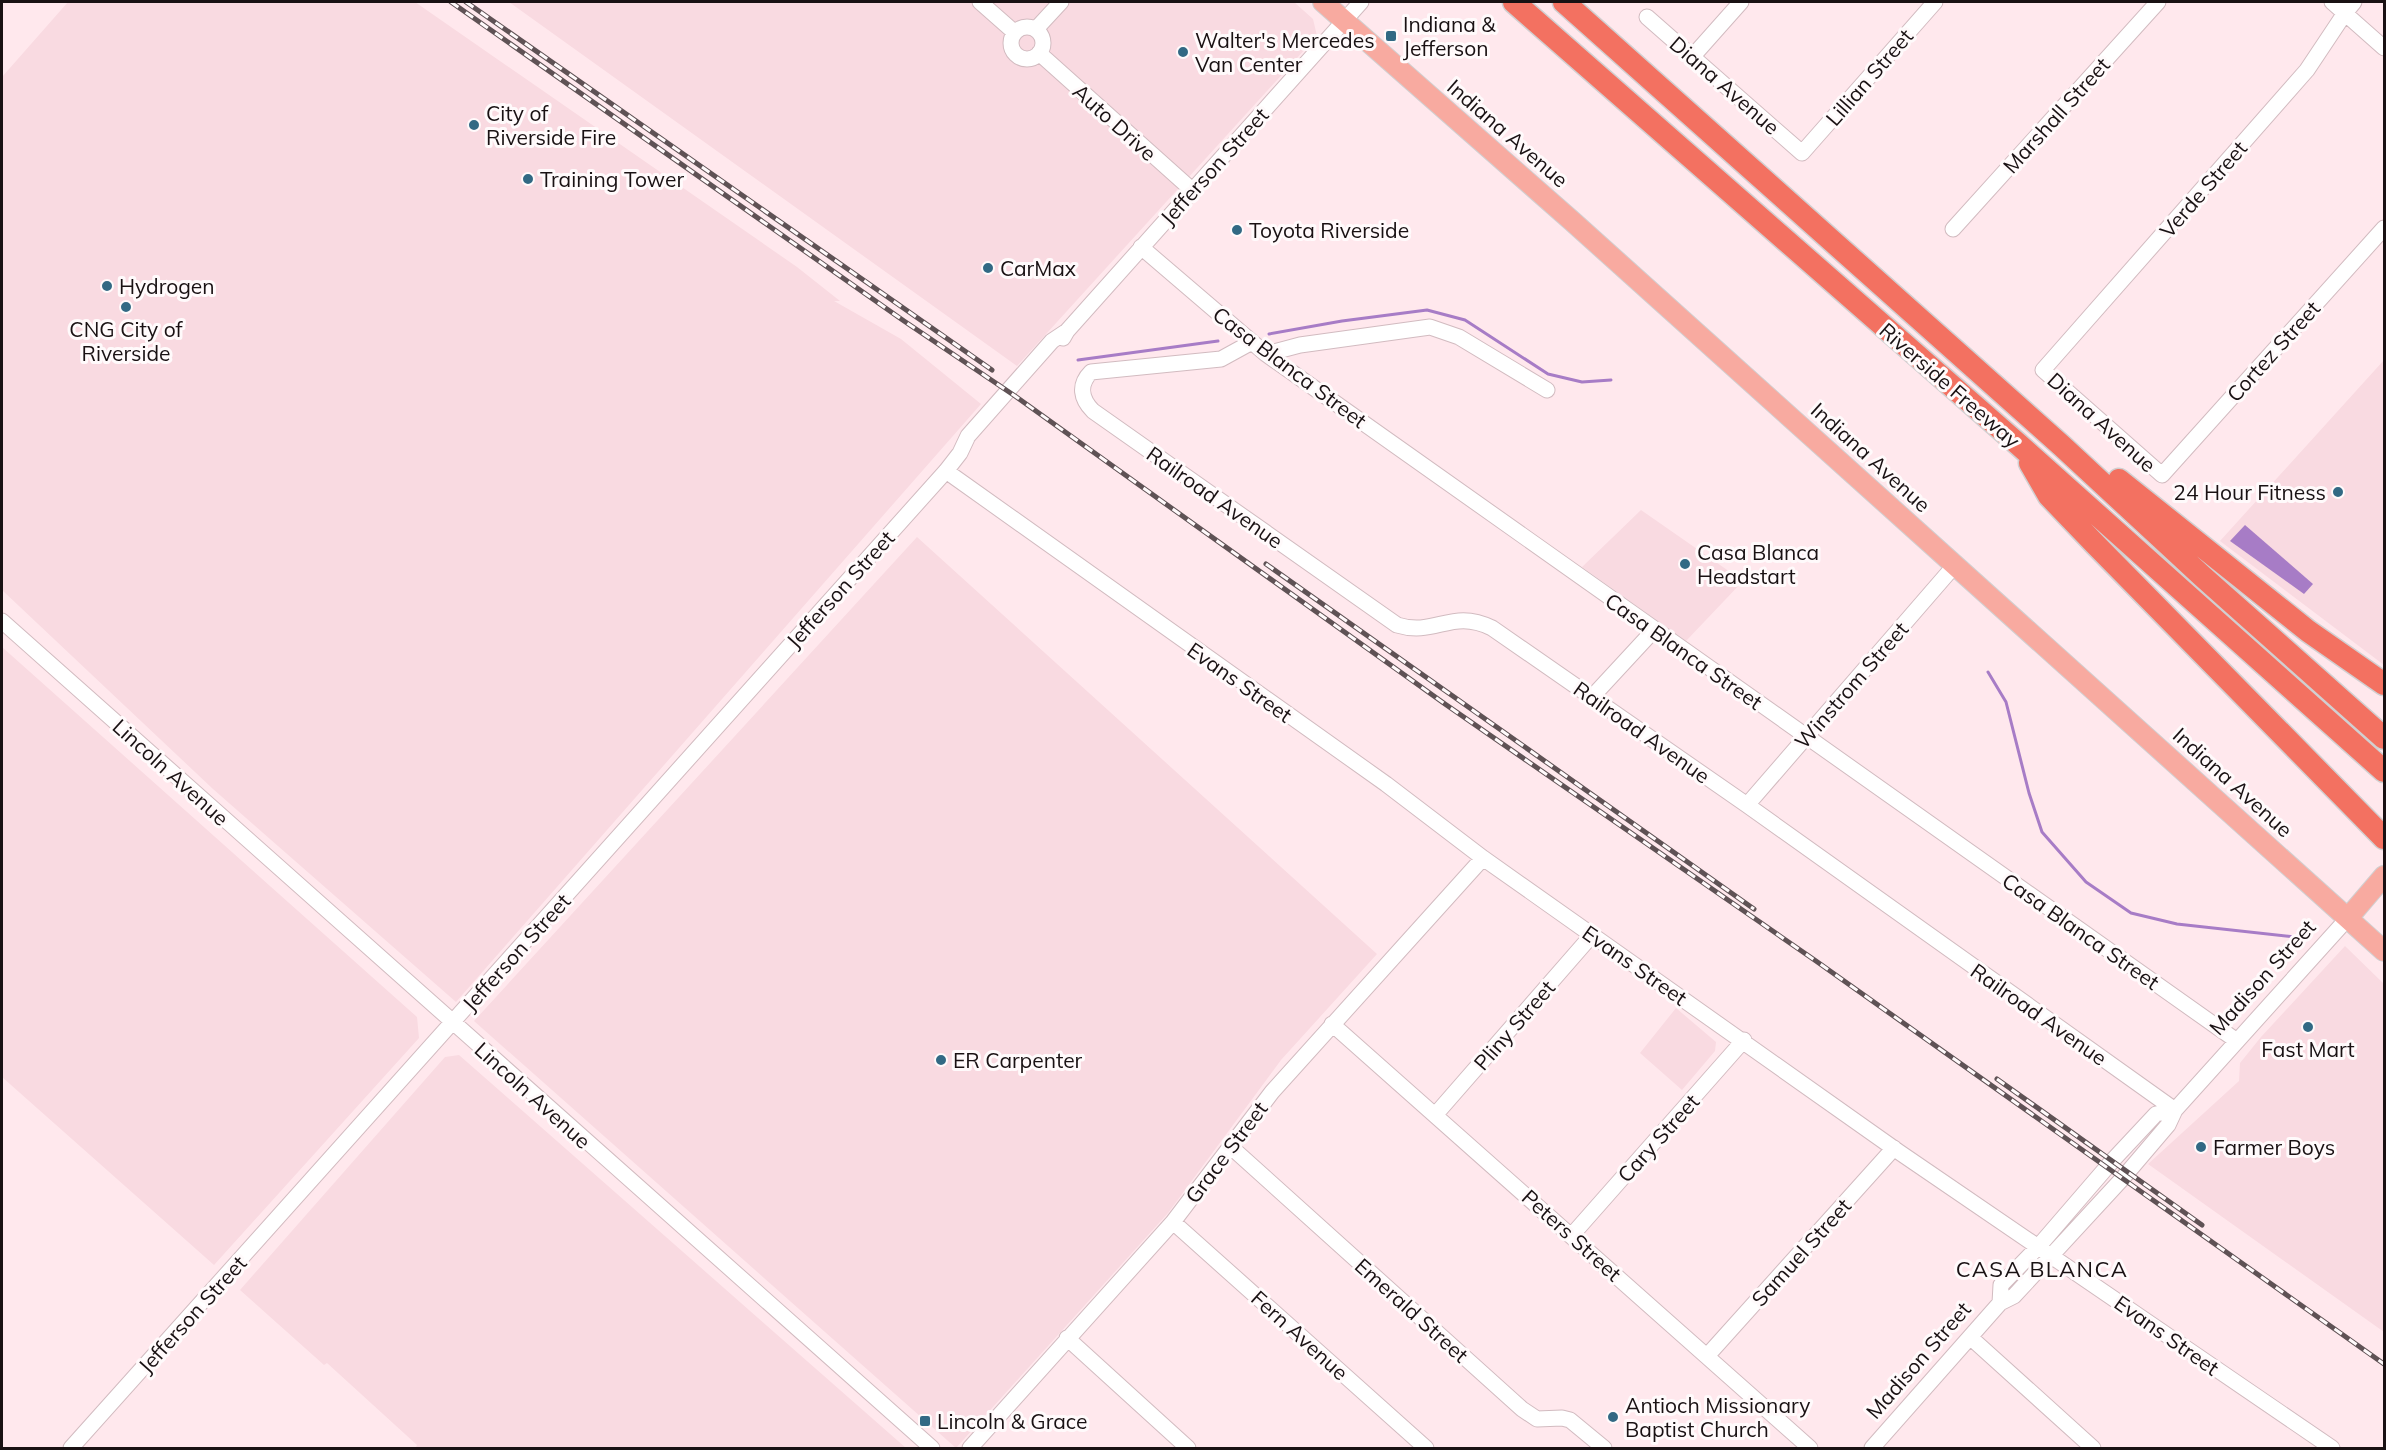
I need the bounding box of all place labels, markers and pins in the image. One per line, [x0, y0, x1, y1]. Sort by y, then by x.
place label: Indiana & Jefferson [1403, 11, 1496, 61]
place label: Walter's Mercedes Van Center [1195, 27, 1375, 77]
marker: Indiana & Jefferson [1384, 29, 1398, 43]
marker: Walter's Mercedes Van Center [1176, 45, 1190, 59]
place label: City of Riverside Fire [486, 100, 616, 150]
marker: City of Riverside Fire [467, 118, 481, 132]
place label: Training Tower [540, 166, 684, 192]
marker: Training Tower [521, 172, 535, 186]
place label: Toyota Riverside [1249, 217, 1409, 243]
marker: Toyota Riverside [1230, 223, 1244, 237]
place label: CarMax [1000, 255, 1076, 281]
marker: CarMax [981, 261, 995, 275]
place label: Hydrogen [119, 273, 215, 299]
marker: Hydrogen [100, 279, 114, 293]
marker: CNG City of Riverside [119, 300, 133, 314]
place label: CNG City of Riverside [69, 316, 184, 366]
place label: 24 Hour Fitness [2173, 479, 2326, 505]
marker: 24 Hour Fitness [2331, 485, 2345, 499]
place label: Casa Blanca Headstart [1697, 539, 1819, 589]
marker: Casa Blanca Headstart [1678, 557, 1692, 571]
marker: Fast Mart [2301, 1020, 2315, 1034]
place label: Fast Mart [2261, 1036, 2355, 1062]
place label: ER Carpenter [953, 1047, 1083, 1073]
marker: ER Carpenter [934, 1053, 948, 1067]
place label: Farmer Boys [2213, 1134, 2335, 1160]
marker: Farmer Boys [2194, 1140, 2208, 1154]
place label: Antioch Missionary Baptist Church [1625, 1392, 1810, 1442]
place label: Lincoln & Grace [937, 1408, 1087, 1434]
marker: Antioch Missionary Baptist Church [1606, 1410, 1620, 1424]
marker: Lincoln & Grace [918, 1414, 932, 1428]

